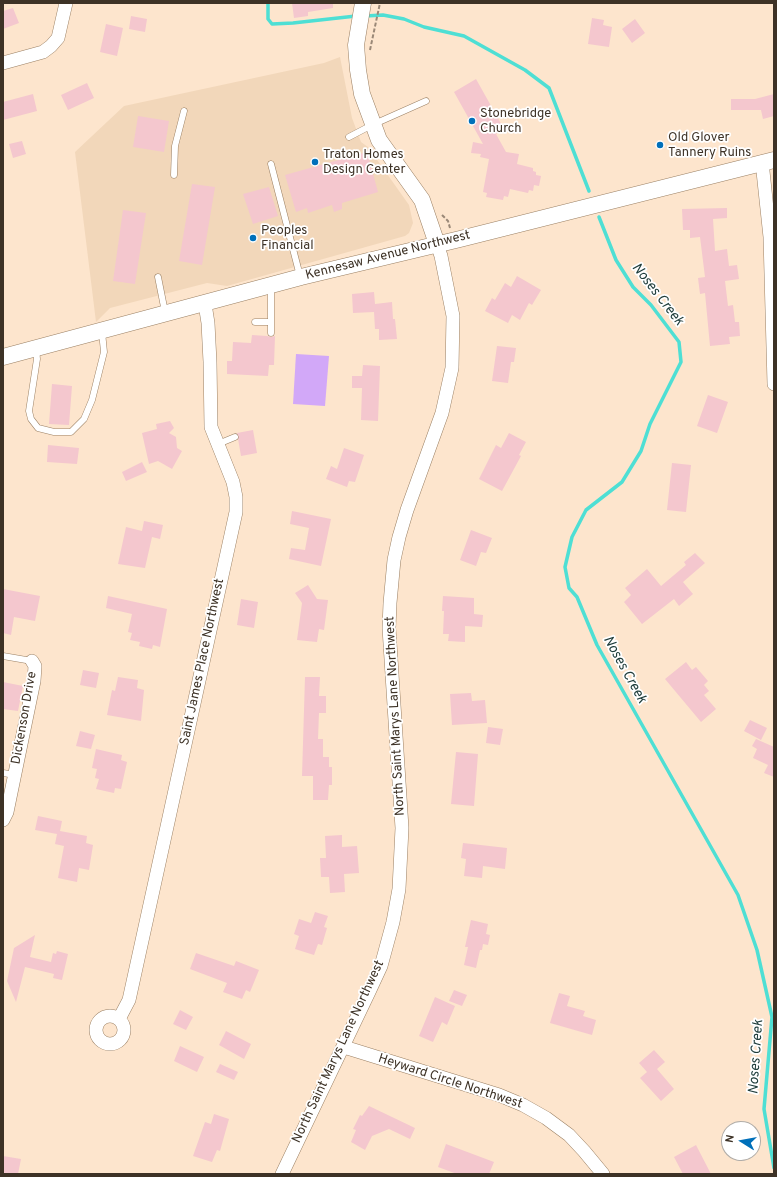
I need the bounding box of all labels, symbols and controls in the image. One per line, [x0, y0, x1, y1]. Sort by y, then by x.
place label: Stonebridge Church [480, 106, 551, 137]
marker: Stonebridge Church [467, 116, 477, 126]
place label: Old Glover Tannery Ruins [668, 130, 751, 161]
marker: Old Glover Tannery Ruins [655, 140, 665, 150]
place label: Traton Homes Design Center [323, 147, 405, 178]
marker: Traton Homes Design Center [310, 157, 320, 167]
place label: Peoples Financial [261, 223, 314, 254]
street label: Kennesaw Avenue Northwest [304, 228, 472, 284]
marker: Peoples Financial [248, 233, 258, 243]
water label: Noses Creek [627, 260, 687, 330]
street label: Saint James Place Northwest [178, 577, 228, 747]
street label: North Saint Marys Lane Northwest [383, 616, 409, 816]
water label: Noses Creek [599, 633, 649, 707]
street label: Dickenson Drive [9, 670, 41, 766]
street label: North Saint Marys Lane Northwest [290, 958, 388, 1146]
water label: Noses Creek [746, 1019, 768, 1095]
street label: Heyward Circle Northwest [376, 1051, 524, 1113]
north arrow [721, 1121, 761, 1161]
text: N [723, 1134, 738, 1144]

